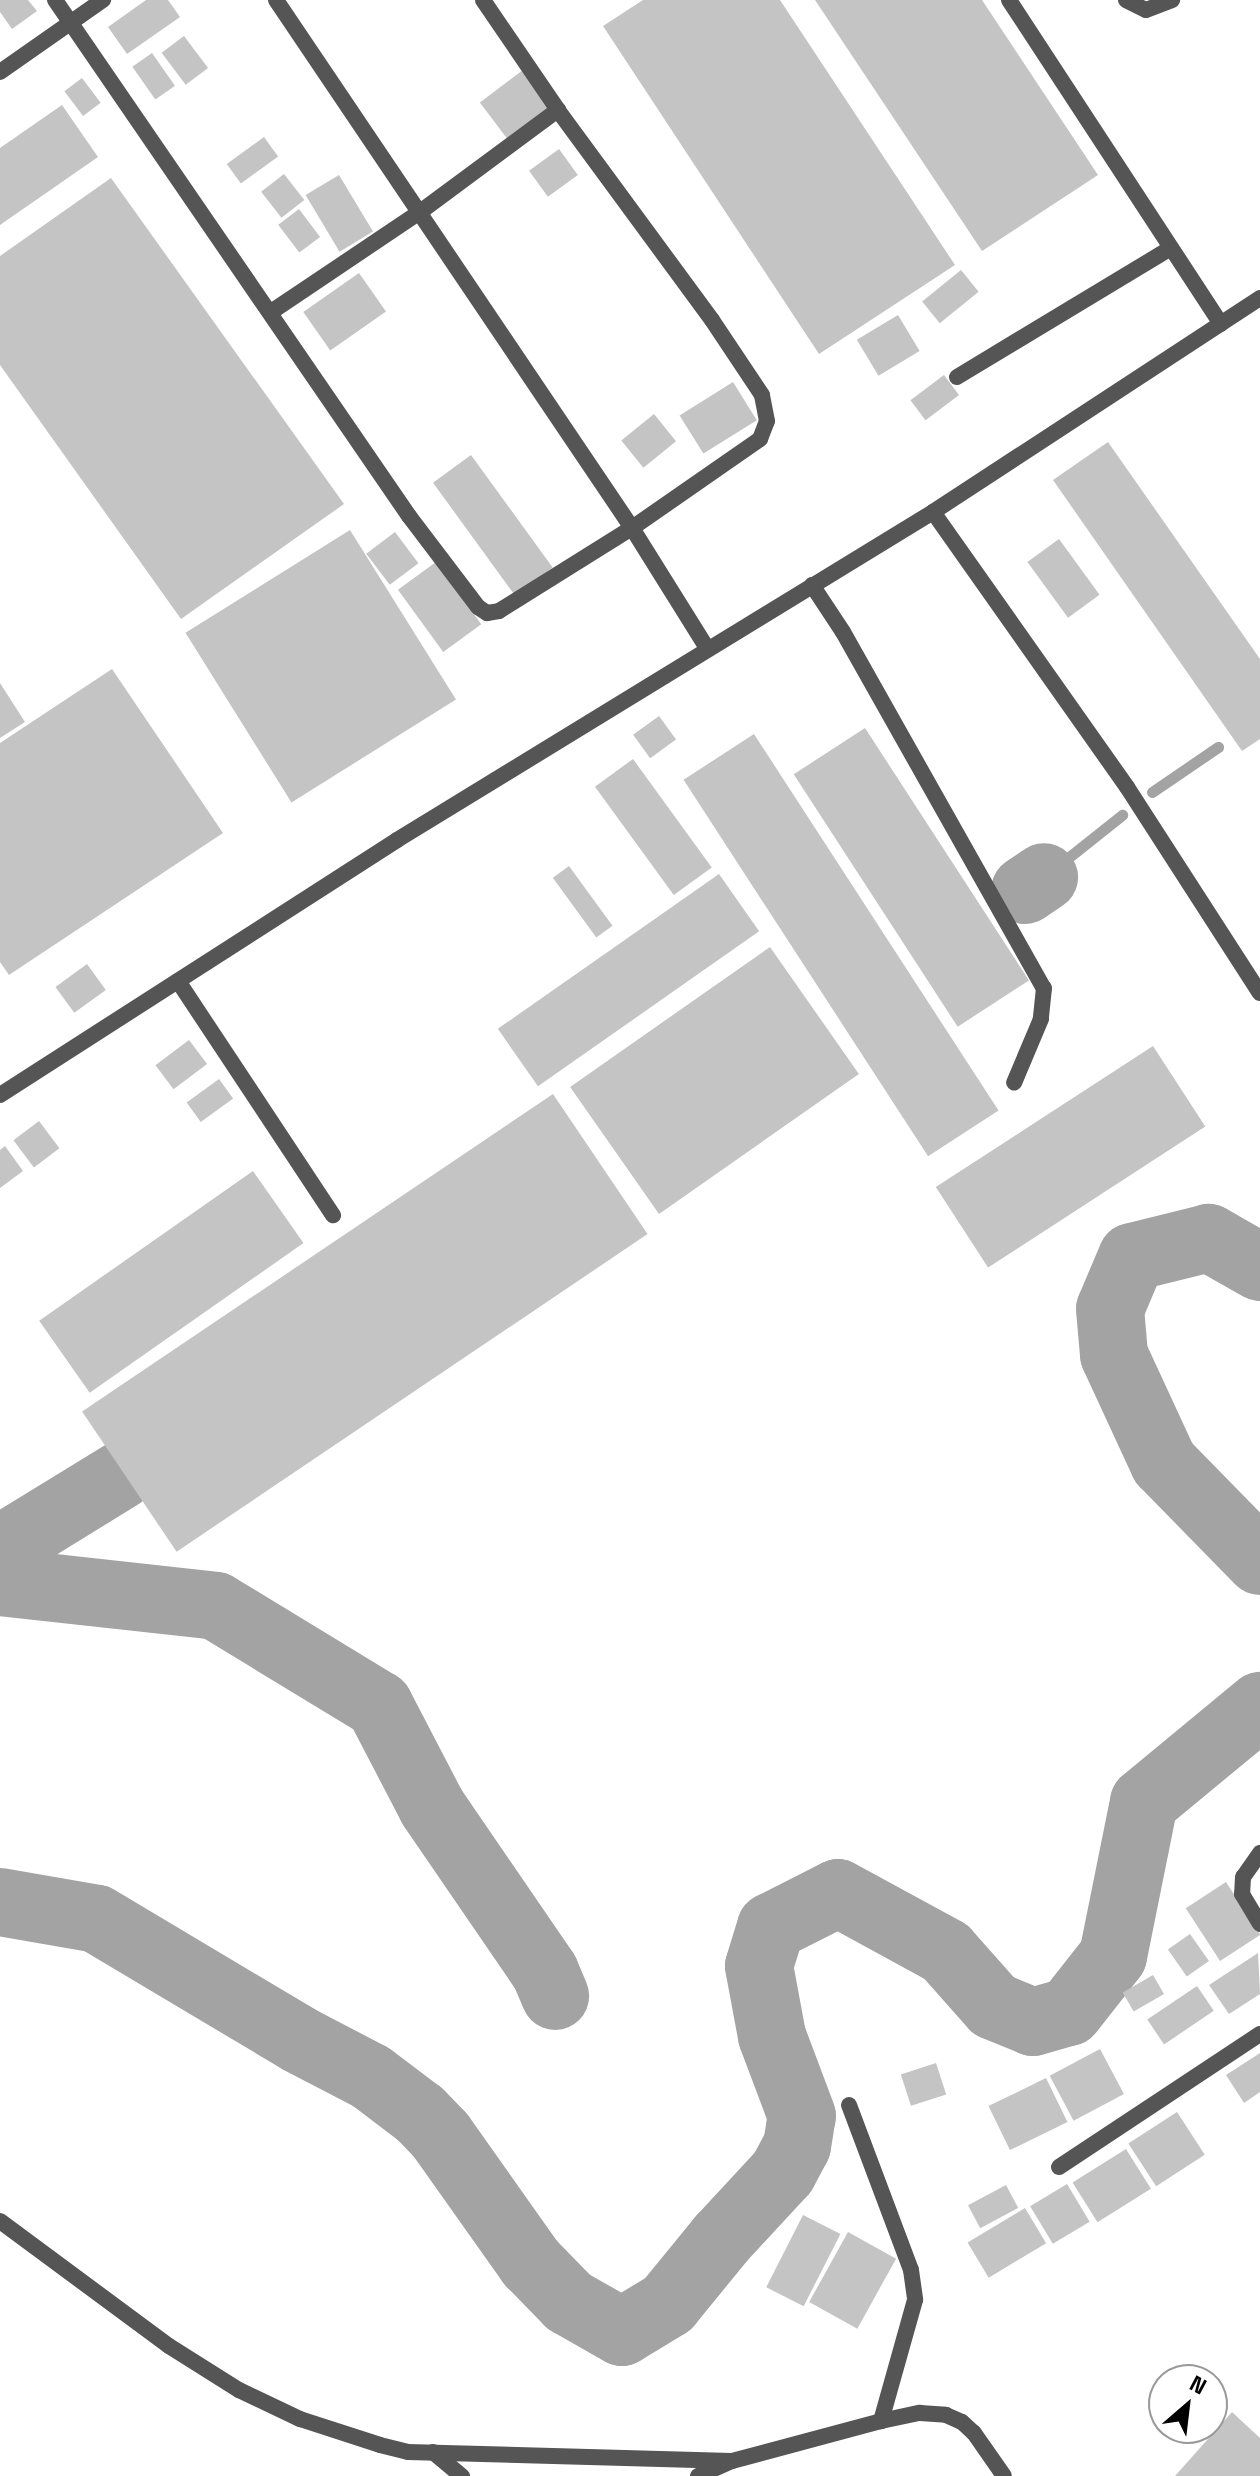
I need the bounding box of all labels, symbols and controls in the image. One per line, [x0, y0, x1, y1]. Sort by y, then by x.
north arrow [1148, 2364, 1228, 2444]
text: N [1185, 2369, 1211, 2400]

